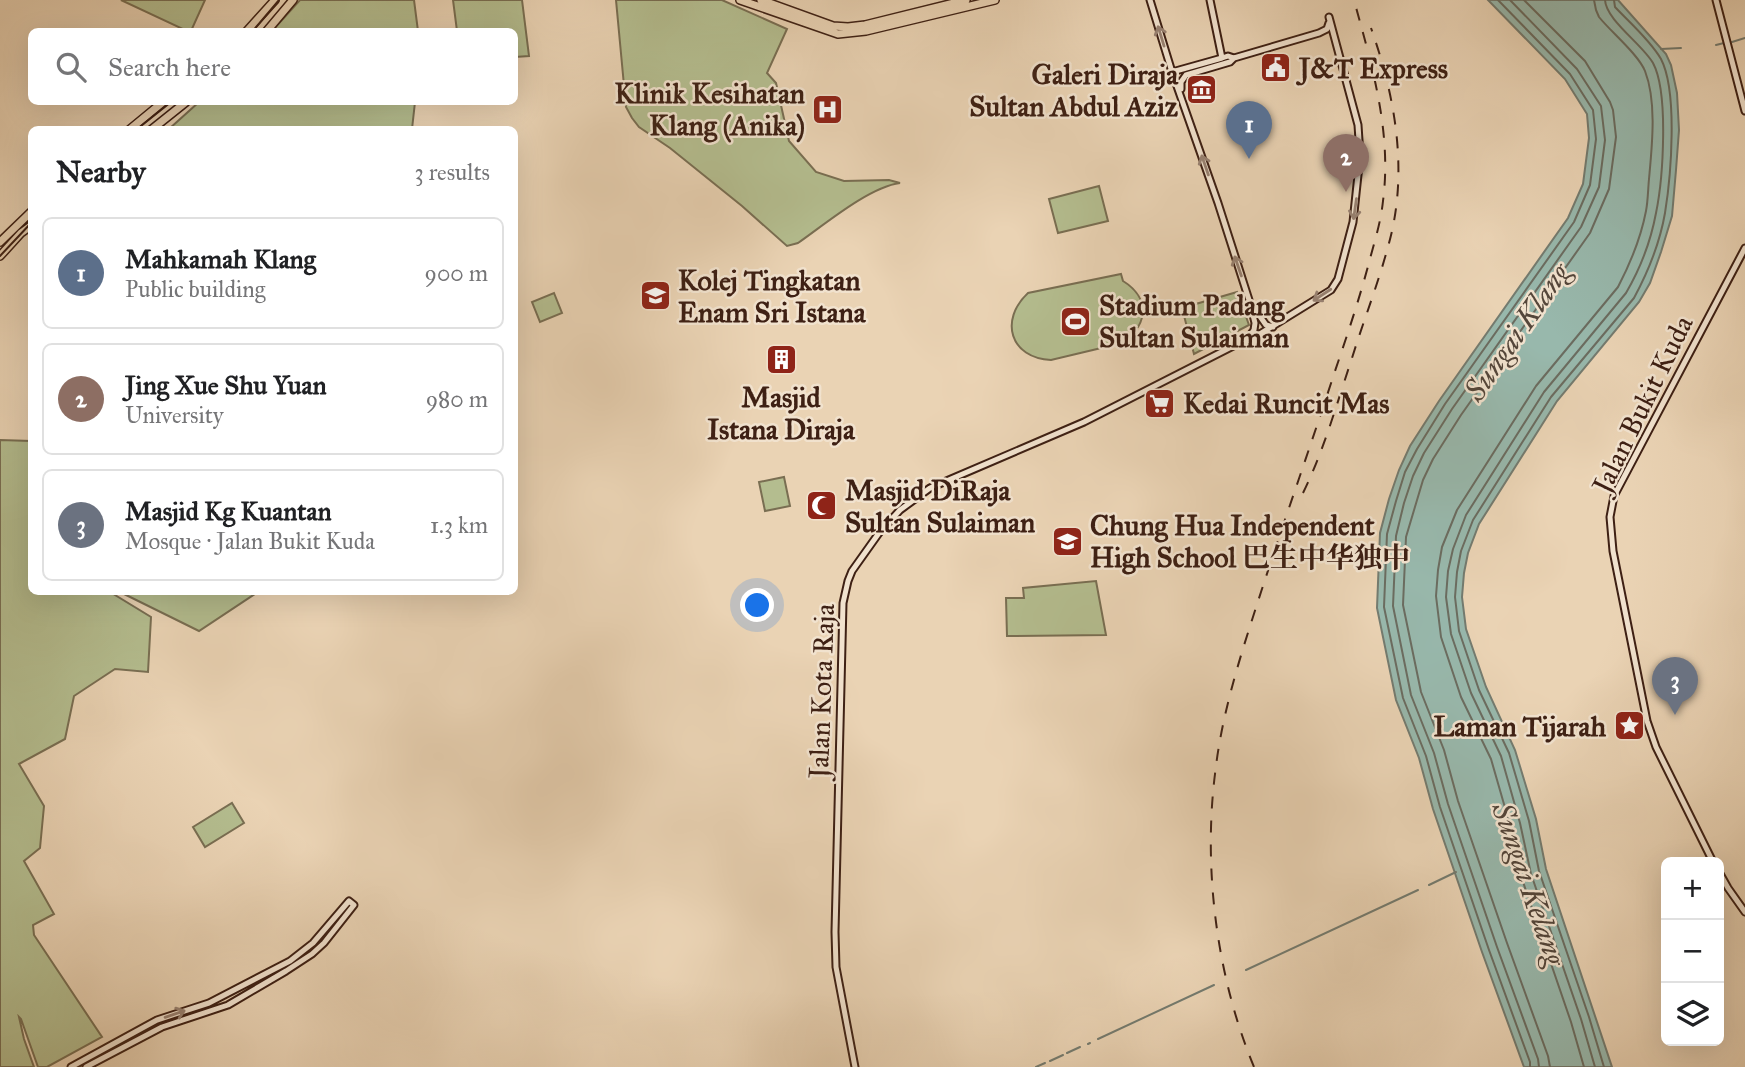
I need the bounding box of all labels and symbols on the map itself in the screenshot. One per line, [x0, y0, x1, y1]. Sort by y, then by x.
one-way arrow [1154, 26, 1167, 48]
public building icon: J&T Express [1259, 51, 1293, 85]
place label: J&T Express [1295, 51, 1448, 86]
place label: Galeri Diraja Sultan Abdul Aziz [969, 57, 1179, 124]
museum icon: Galeri Diraja Sultan Abdul Aziz [1184, 73, 1218, 107]
place label: Klinik Kesihatan Klang (Anika) [615, 76, 805, 143]
hospital icon: Klinik Kesihatan Klang (Anika) [811, 92, 845, 126]
pin: 1 [1226, 101, 1272, 159]
pin: 2 [1323, 134, 1369, 192]
one-way arrow [1198, 154, 1210, 176]
one-way arrow [1348, 197, 1361, 220]
water label: Sungai Klang [1456, 255, 1579, 409]
one-way arrow [1231, 256, 1243, 278]
place label: Kolej Tingkatan Enam Sri Istana [678, 263, 867, 330]
school or university icon: Kolej Tingkatan Enam Sri Istana [638, 279, 672, 313]
one-way arrow [1313, 287, 1332, 302]
place label: Stadium Padang Sultan Sulaiman [1099, 288, 1289, 355]
sports icon: Stadium Padang Sultan Sulaiman [1059, 304, 1093, 338]
street label: Jalan Bukit Kuda [1583, 310, 1701, 501]
building icon: Masjid Istana Diraja [764, 343, 798, 377]
place label: Masjid Istana Diraja [707, 380, 856, 447]
supermarket icon: Kedai Runcit Mas [1143, 386, 1177, 420]
place label: Kedai Runcit Mas [1183, 386, 1390, 421]
place label: Masjid DiRaja Sultan Sulaiman [845, 473, 1035, 540]
mosque icon: Masjid DiRaja Sultan Sulaiman [805, 489, 839, 523]
place label: Chung Hua Independent High School 巴生中华独中 [1090, 508, 1410, 575]
school or university icon: Chung Hua Independent High School 巴生中华独中 [1050, 524, 1084, 558]
your location [740, 588, 774, 622]
street label: Jalan Kota Raja [801, 603, 842, 782]
pin: 3 [1652, 657, 1698, 715]
place label: Laman Tijarah [1434, 709, 1606, 744]
place icon: Laman Tijarah [1612, 709, 1646, 743]
water label: Sungai Kelang [1484, 797, 1574, 972]
one-way arrow [164, 1007, 186, 1019]

